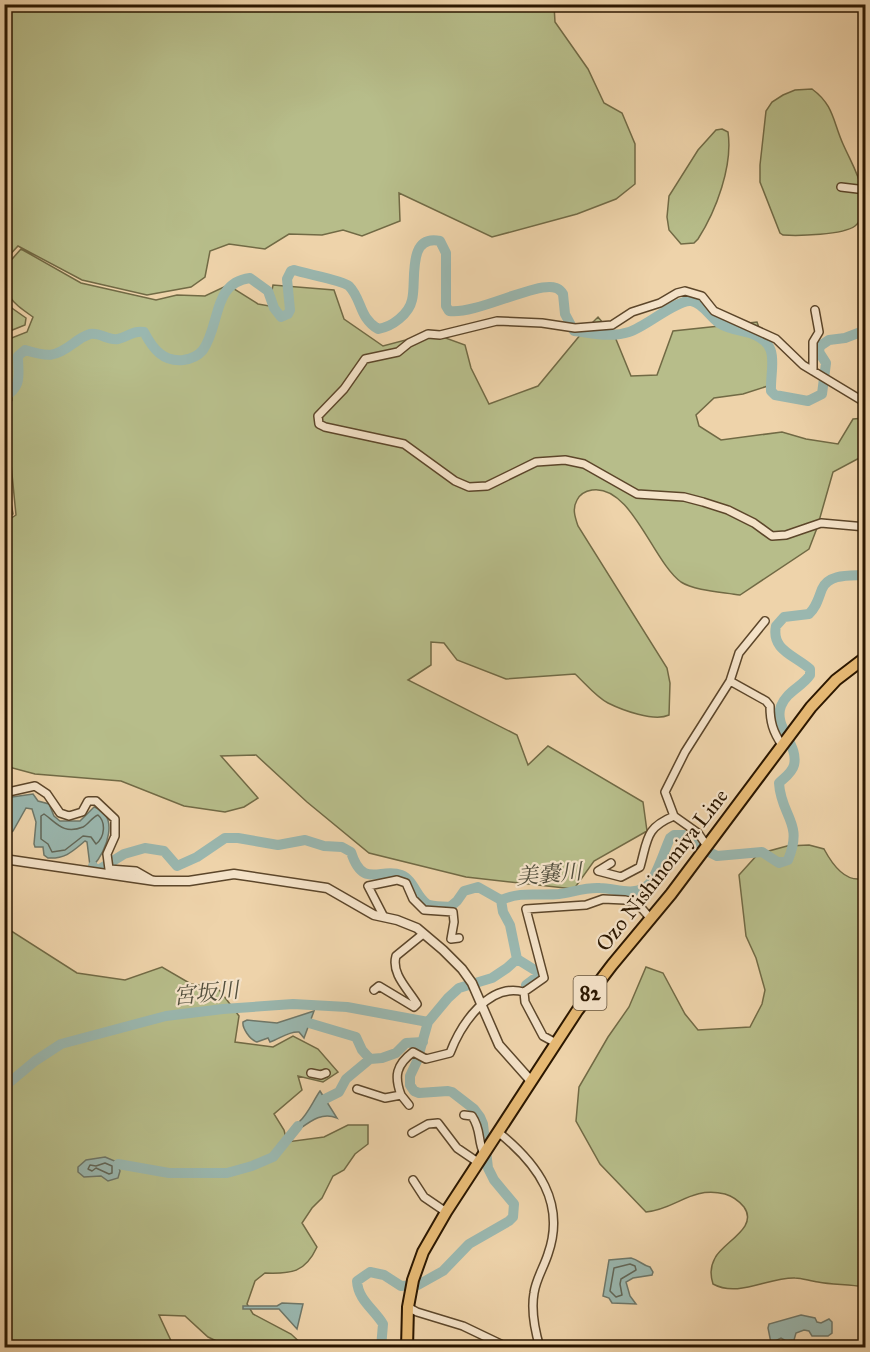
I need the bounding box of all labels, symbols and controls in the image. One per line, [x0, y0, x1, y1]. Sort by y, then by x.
street label: Ozo Nishinomiya Line [590, 783, 734, 957]
water label: 美嚢川 [515, 858, 585, 890]
water label: 宮坂川 [172, 976, 242, 1010]
road number: 82 [574, 976, 606, 1010]

